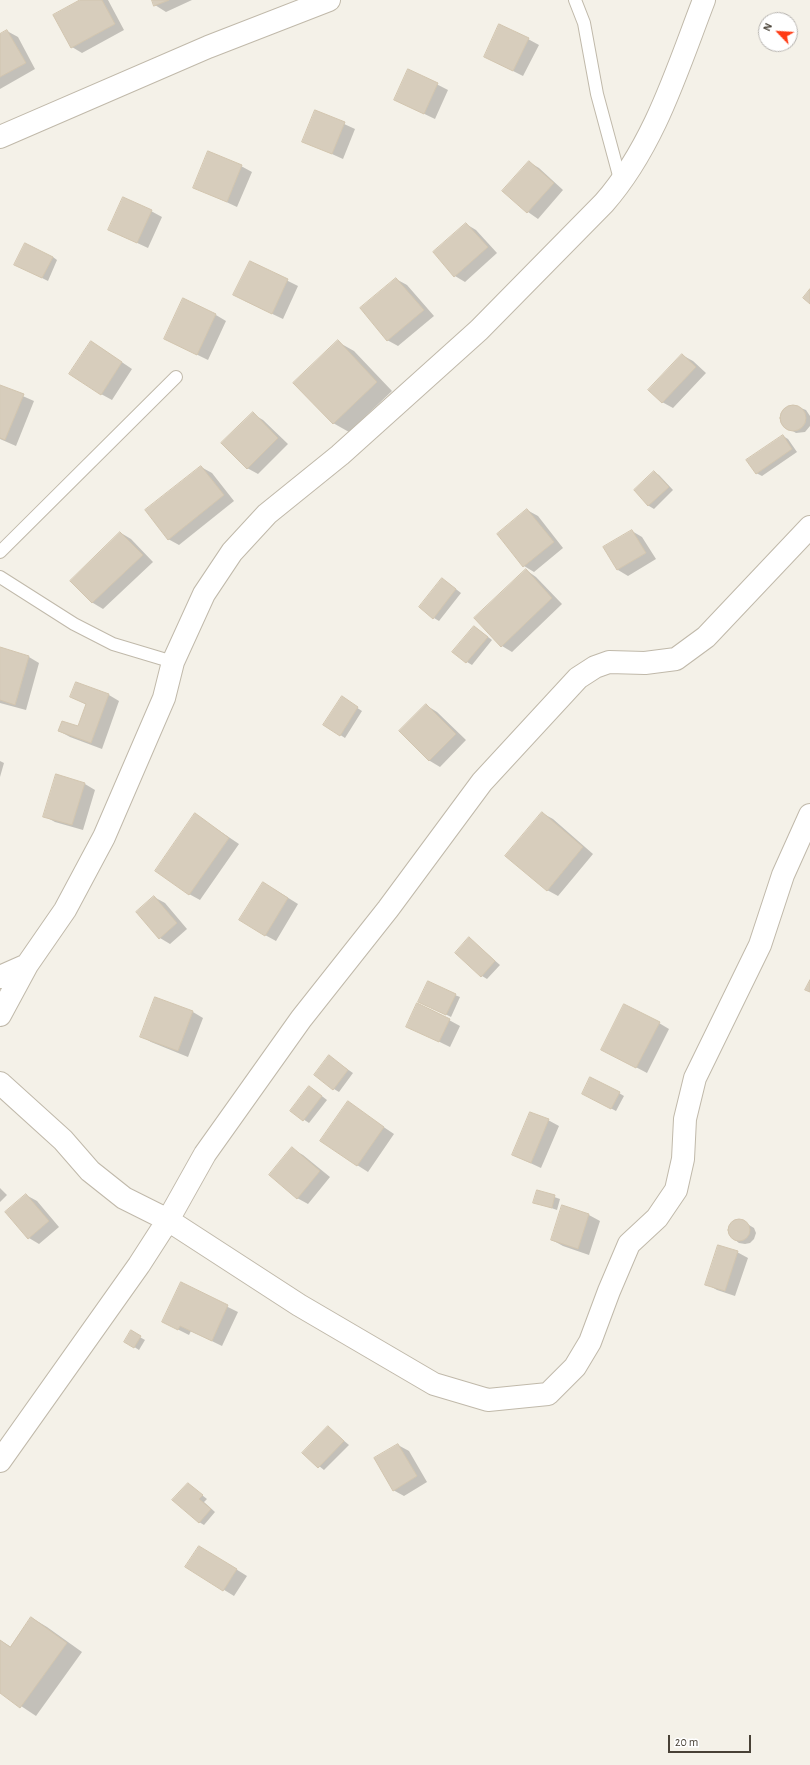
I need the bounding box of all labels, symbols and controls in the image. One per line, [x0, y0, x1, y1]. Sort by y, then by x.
north arrow [758, 12, 798, 52]
text: N [761, 21, 774, 33]
scale bar [670, 1727, 753, 1753]
text: 20 m [675, 1736, 698, 1748]

